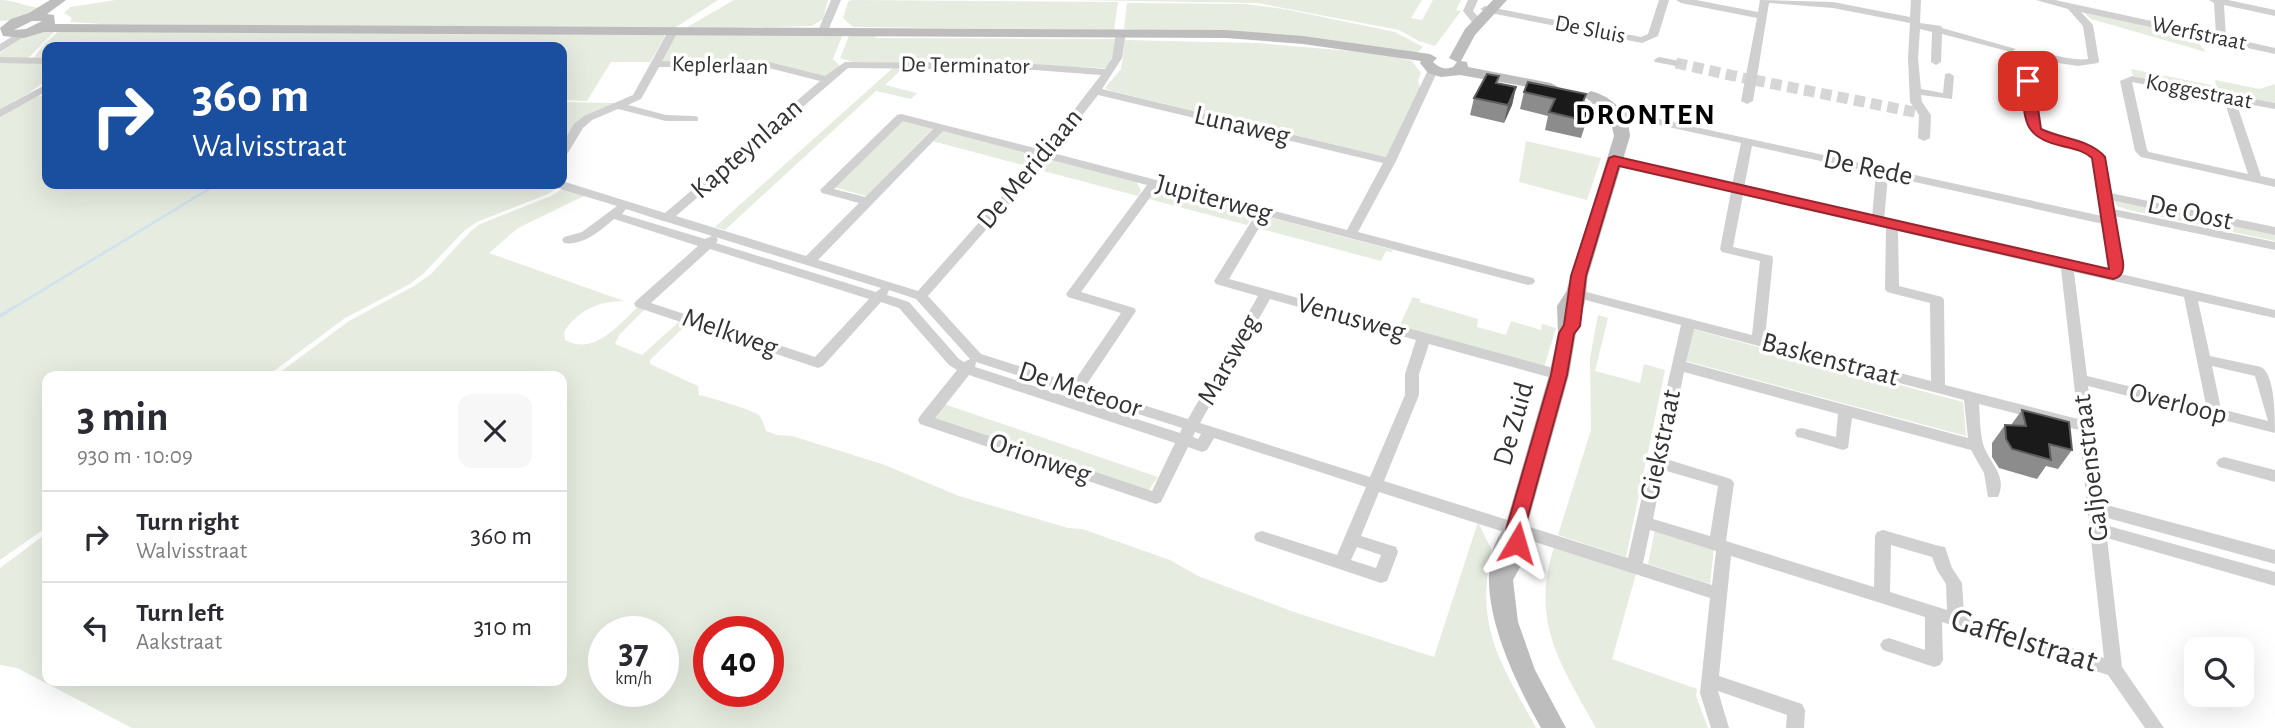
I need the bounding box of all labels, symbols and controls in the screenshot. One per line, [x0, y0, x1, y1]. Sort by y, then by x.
street label: De Sluis [1553, 12, 1627, 48]
street label: Werfstraat [2150, 13, 2249, 55]
pin [1998, 51, 2058, 111]
street label: Keplerlaan [671, 53, 769, 79]
street label: De Terminator [900, 53, 1030, 79]
icon: arrive [2009, 62, 2047, 100]
icon: right [77, 70, 168, 161]
street label: Koggestraat [2144, 70, 2255, 114]
text: 360 m [192, 72, 309, 121]
street label: Kapteynlaan [686, 93, 808, 205]
district label: DRONTEN [1575, 100, 1717, 130]
street label: Lunaweg [1191, 101, 1293, 151]
street label: De Meridiaan [972, 104, 1088, 234]
text: Walvisstraat [192, 130, 346, 162]
street label: De Rede [1821, 145, 1915, 191]
street label: Jupiterweg [1153, 170, 1276, 228]
street label: De Oost [2145, 190, 2235, 236]
street label: Venusweg [1294, 289, 1409, 347]
street label: Melkweg [679, 304, 782, 362]
street label: Marsweg [1193, 310, 1265, 410]
street label: Baskenstraat [1758, 328, 1902, 392]
street label: De Meteoor [1015, 357, 1145, 423]
street label: Overloop [2126, 378, 2230, 430]
street label: De Zuid [1489, 379, 1539, 469]
street label: Giekstraat [1636, 387, 1686, 503]
street label: Galjoenstraat [2068, 393, 2114, 543]
button: close [458, 394, 532, 468]
text: 3 min [77, 396, 169, 438]
street label: Orionweg [985, 429, 1095, 490]
text: 930 m · 10:09 [77, 445, 193, 468]
position arrow [1480, 506, 1554, 580]
text: Turn right [136, 509, 239, 535]
icon: right [77, 518, 115, 556]
text: 360 m [470, 523, 532, 549]
text: Walvisstraat [136, 540, 247, 563]
text: Turn left [136, 600, 224, 626]
street label: Gaffelstraat [1947, 603, 2102, 679]
icon: left [77, 609, 115, 647]
text: 310 m [474, 614, 532, 640]
speed limit sign: 40 [693, 616, 784, 707]
text: Aakstraat [136, 631, 222, 654]
text: 37 [618, 635, 649, 670]
map controls [2184, 637, 2254, 707]
button: search [2184, 637, 2254, 707]
text: km/h [615, 670, 652, 688]

